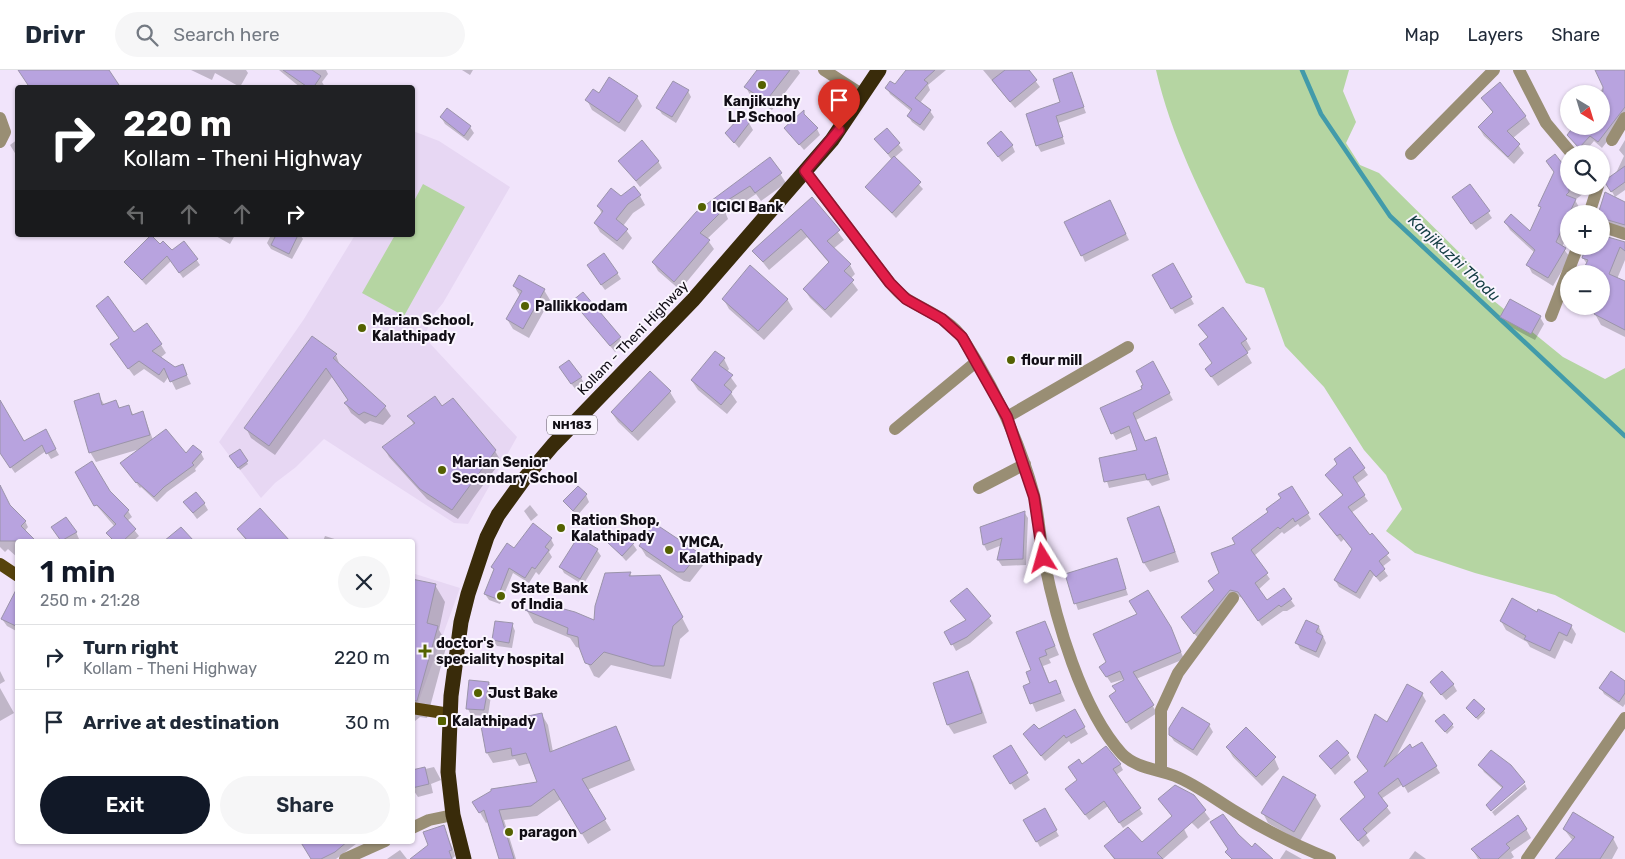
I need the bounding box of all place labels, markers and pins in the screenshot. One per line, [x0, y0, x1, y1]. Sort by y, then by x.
marker: Kanjikuzhy LP School [756, 79, 768, 91]
pin [818, 79, 860, 130]
place label: Kanjikuzhy LP School [724, 93, 801, 126]
place label: ICICI Bank [712, 199, 784, 216]
marker: ICICI Bank [696, 201, 708, 213]
place label: Pallikkoodam [535, 298, 628, 315]
marker: Pallikkoodam [519, 300, 531, 312]
place label: Marian School, Kalathipady [372, 312, 474, 345]
marker: Marian School, Kalathipady [356, 322, 368, 334]
place label: flour mill [1021, 352, 1082, 369]
marker: flour mill [1005, 354, 1017, 366]
place label: Marian Senior Secondary School [452, 454, 578, 487]
marker: Marian Senior Secondary School [436, 464, 448, 476]
place label: Ration Shop, Kalathipady [571, 512, 660, 545]
marker: Ration Shop, Kalathipady [555, 522, 567, 534]
place label: YMCA, Kalathipady [679, 534, 763, 567]
marker: YMCA, Kalathipady [663, 544, 675, 556]
place label: State Bank of India [511, 580, 589, 613]
marker: State Bank of India [495, 590, 507, 602]
place label: doctor's speciality hospital [436, 635, 564, 668]
marker: doctor's speciality hospital [418, 644, 432, 658]
place label: Just Bake [488, 685, 558, 702]
marker: Just Bake [472, 687, 484, 699]
place label: Kalathipady [452, 713, 536, 730]
marker: Kalathipady [436, 715, 448, 727]
place label: paragon [519, 824, 577, 841]
marker: paragon [503, 826, 515, 838]

